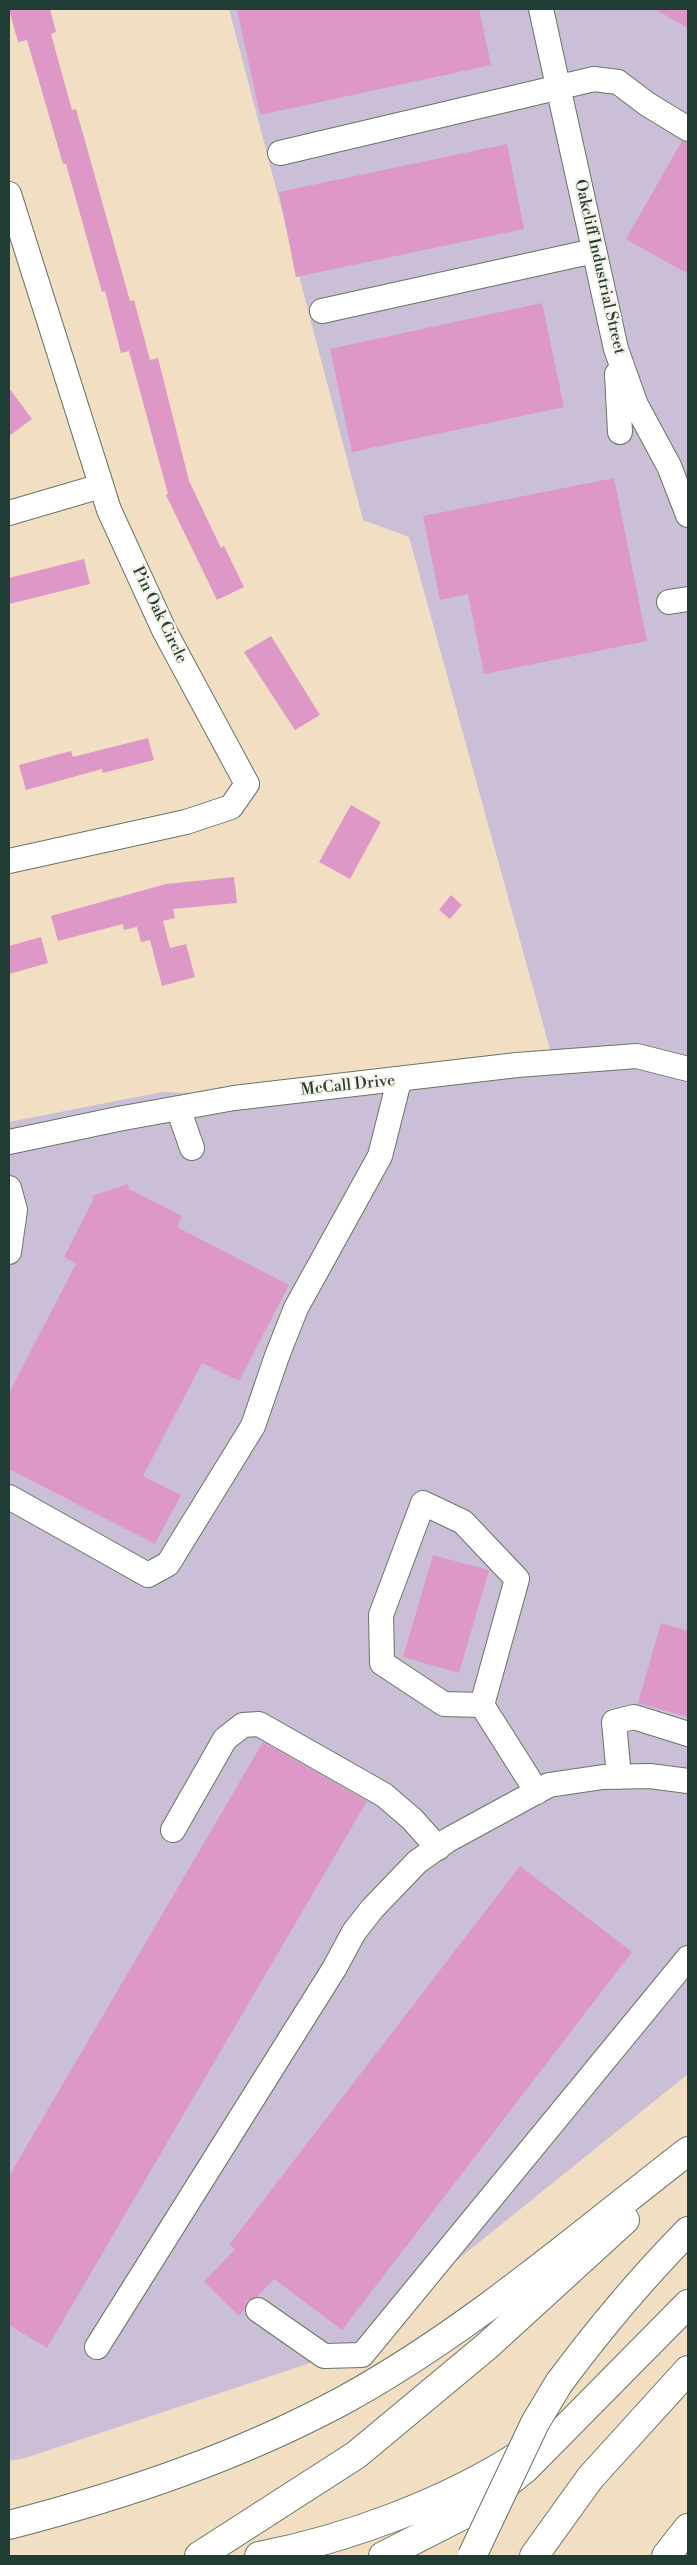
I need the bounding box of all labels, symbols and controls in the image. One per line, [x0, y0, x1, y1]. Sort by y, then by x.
street label: Oakcliff Industrial Street [570, 178, 628, 356]
street label: Pin Oak Circle [127, 564, 191, 666]
street label: McCall Drive [300, 1071, 396, 1101]

